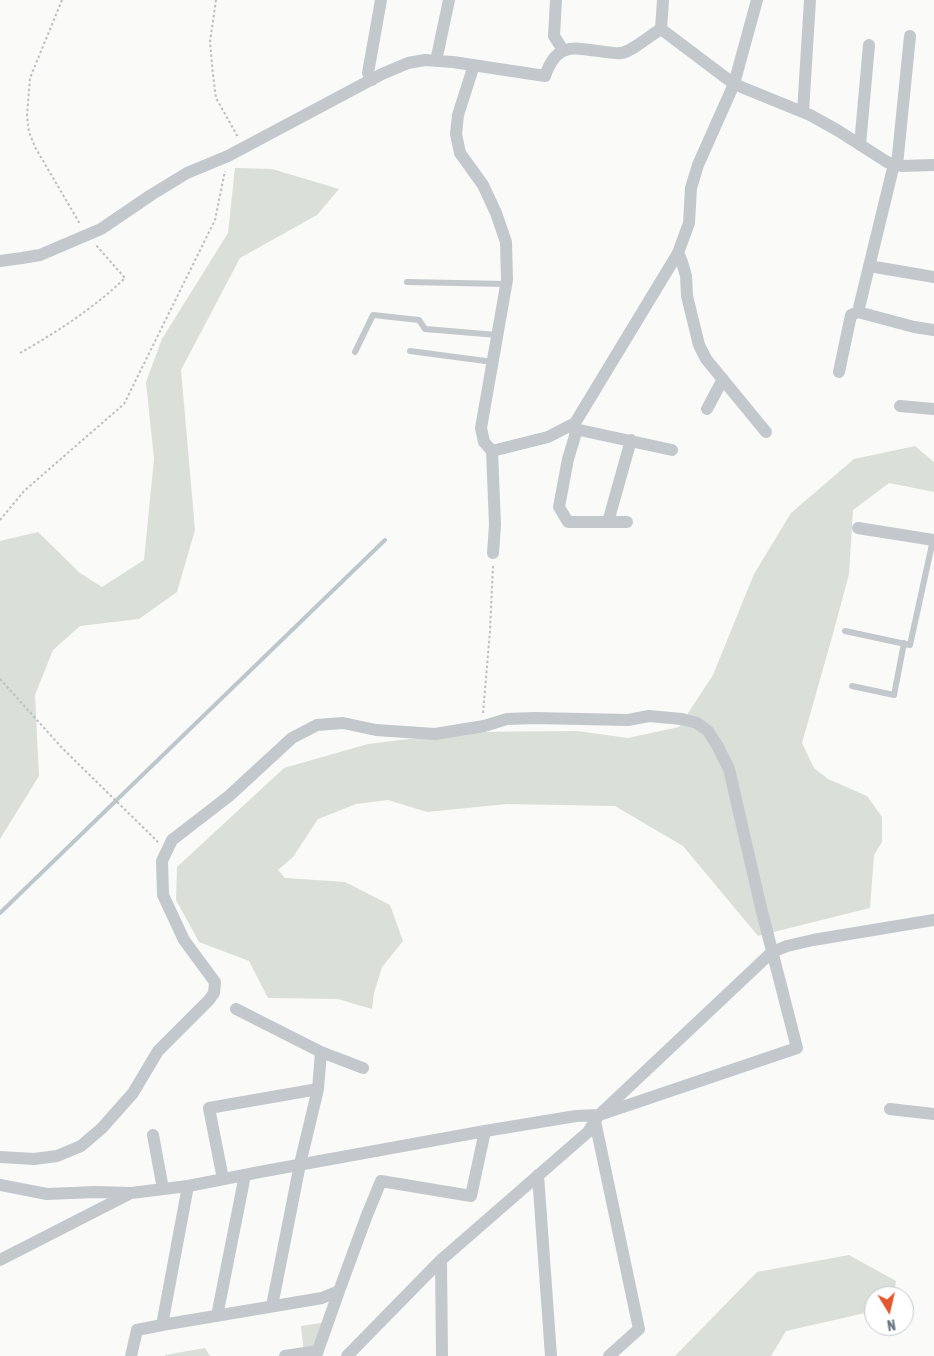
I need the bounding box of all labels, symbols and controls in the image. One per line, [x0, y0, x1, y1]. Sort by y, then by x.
north arrow [864, 1286, 914, 1336]
text: N [886, 1316, 897, 1333]

